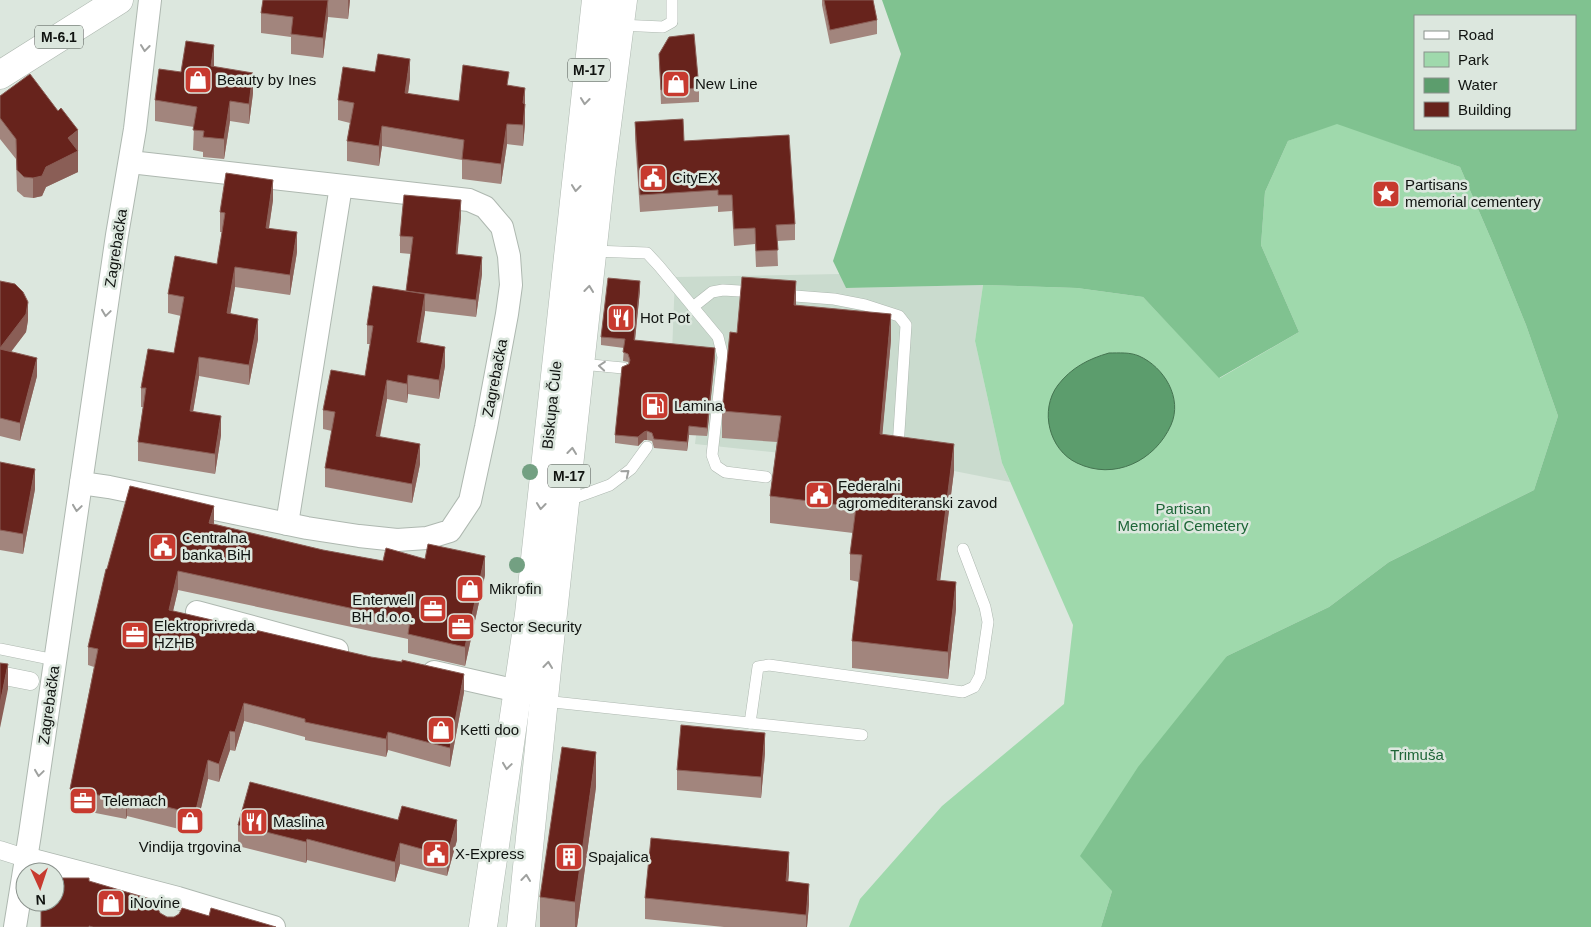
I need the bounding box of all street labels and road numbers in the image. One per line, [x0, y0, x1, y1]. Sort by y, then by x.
road number: M-6.1 [35, 26, 83, 48]
road number: M-17 [568, 58, 610, 82]
street label: Zagrebačka [101, 207, 130, 288]
street label: Zagrebačka [479, 337, 511, 418]
street label: Biskupa Čule [538, 360, 565, 450]
road number: M-17 [548, 464, 590, 488]
street label: Zagrebačka [35, 664, 63, 745]

